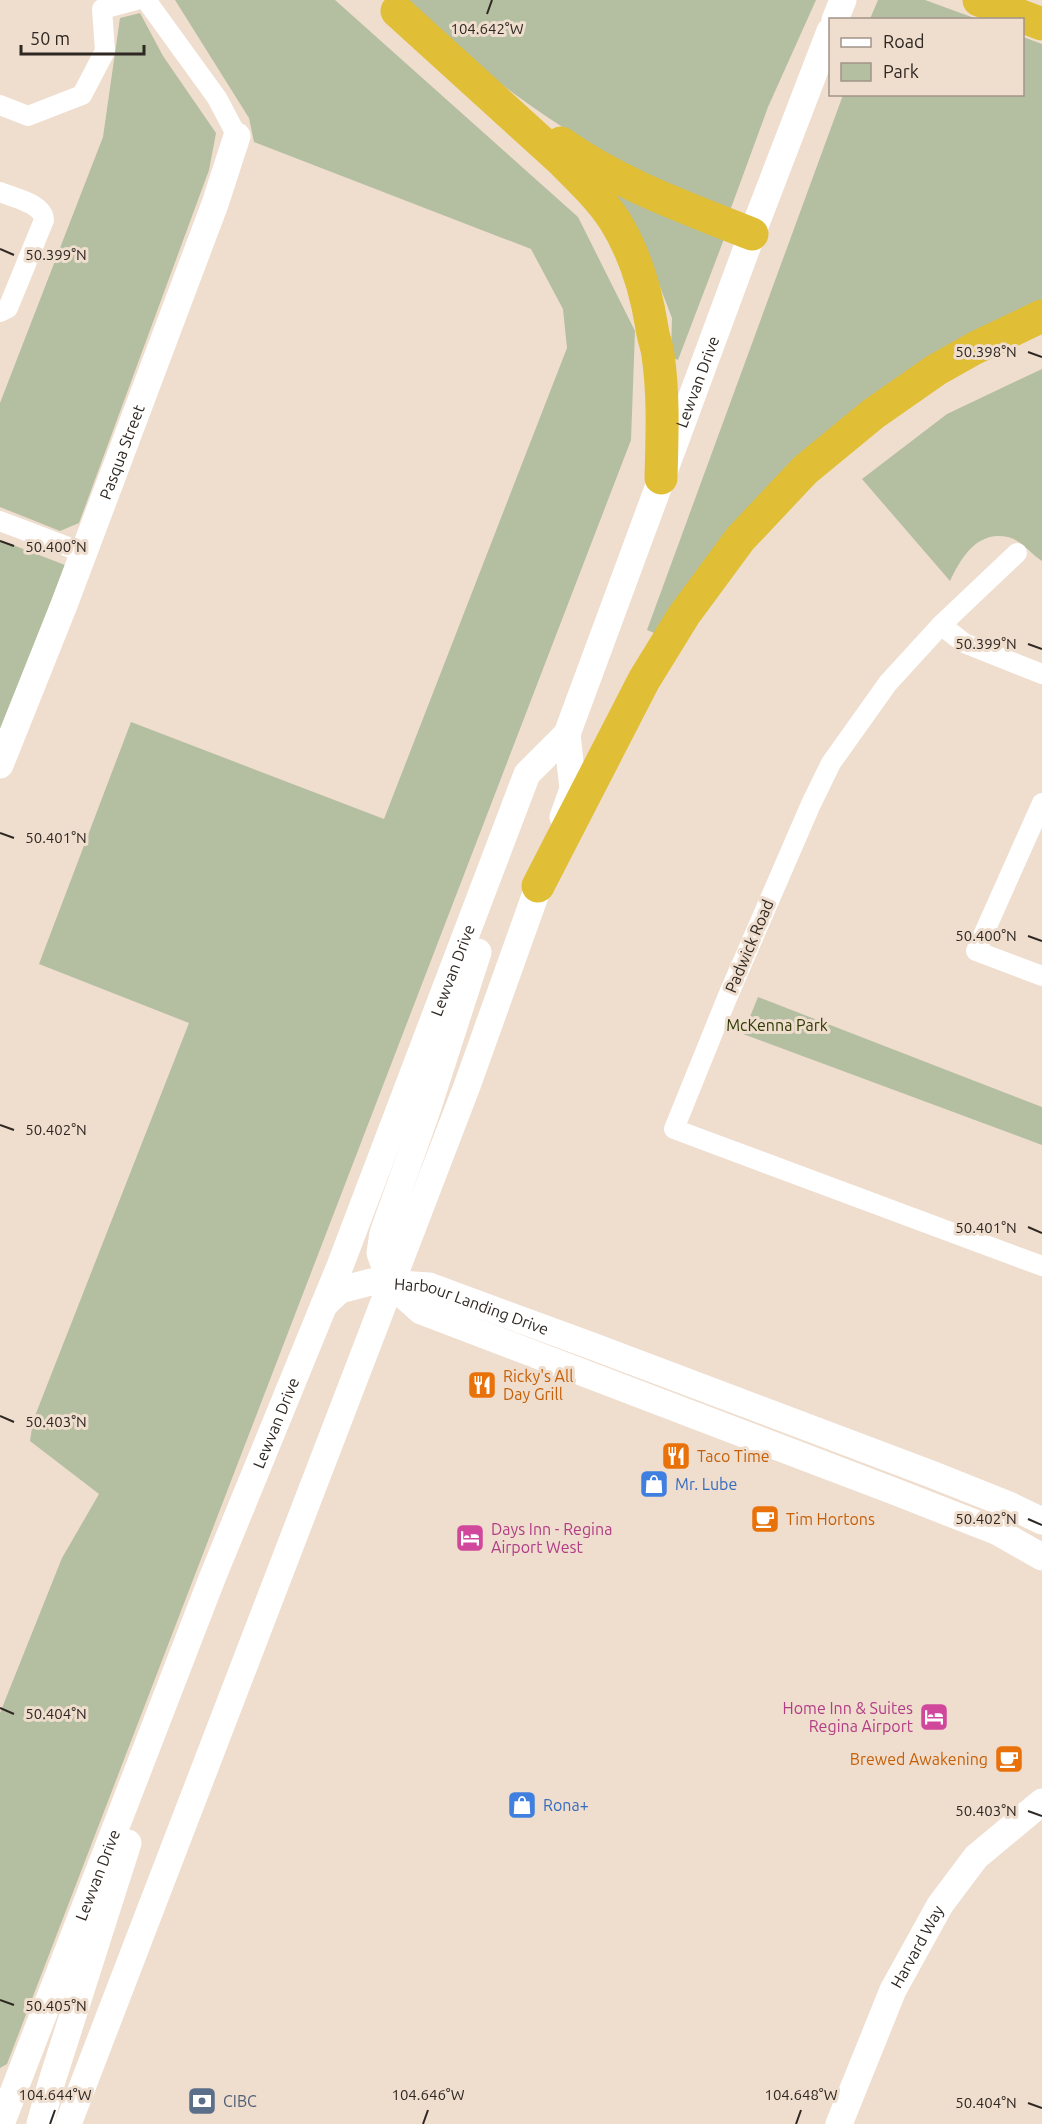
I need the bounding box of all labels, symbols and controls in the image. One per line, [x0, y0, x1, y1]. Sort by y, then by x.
scale bar [21, 18, 144, 56]
legend [829, 18, 1024, 96]
text: 104.642°W [450, 20, 524, 37]
text: 50 m [30, 28, 70, 48]
text: Road [883, 31, 925, 51]
text: Park [883, 61, 919, 81]
text: 50.399°N [25, 246, 87, 263]
street label: Lewvan Drive [672, 333, 722, 430]
text: 50.398°N [955, 343, 1017, 360]
street label: Pasqua Street [96, 401, 148, 502]
text: 50.400°N [25, 538, 87, 555]
text: 50.399°N [955, 635, 1017, 652]
text: 50.401°N [25, 829, 87, 846]
street label: Padwick Road [721, 897, 777, 995]
street label: Lewvan Drive [427, 922, 478, 1018]
text: 50.400°N [955, 927, 1017, 944]
park label: McKenna Park [726, 1016, 828, 1034]
text: 50.402°N [25, 1121, 87, 1138]
text: 50.401°N [955, 1219, 1017, 1236]
street label: Harbour Landing Drive [393, 1275, 551, 1338]
place label: Ricky's All Day Grill [503, 1367, 573, 1403]
restaurant icon: Ricky's All Day Grill [466, 1369, 498, 1401]
street label: Lewvan Drive [249, 1375, 302, 1471]
text: 50.403°N [25, 1413, 87, 1430]
restaurant icon: Taco Time [660, 1440, 692, 1472]
place label: Taco Time [697, 1447, 770, 1465]
shop icon: Mr. Lube [638, 1468, 670, 1500]
place label: Mr. Lube [675, 1475, 737, 1493]
cafe icon: Tim Hortons [749, 1503, 781, 1535]
place label: Tim Hortons [786, 1510, 875, 1528]
text: 50.402°N [955, 1510, 1017, 1527]
place label: Days Inn - Regina Airport West [491, 1520, 612, 1556]
hotel icon: Days Inn - Regina Airport West [454, 1522, 486, 1554]
place label: Home Inn & Suites Regina Airport [783, 1699, 914, 1735]
hotel icon: Home Inn & Suites Regina Airport [918, 1701, 950, 1733]
text: 50.404°N [25, 1705, 87, 1722]
cafe icon: Brewed Awakening [993, 1743, 1025, 1775]
place label: Brewed Awakening [850, 1750, 988, 1768]
shop icon: Rona+ [506, 1789, 538, 1821]
place label: Rona+ [543, 1796, 589, 1814]
text: 50.403°N [955, 1802, 1017, 1819]
street label: Lewvan Drive [72, 1827, 123, 1923]
street label: Harvard Way [887, 1902, 947, 1991]
text: 50.405°N [25, 1997, 87, 2014]
bank icon: CIBC [186, 2085, 218, 2117]
text: 104.644°W [18, 2086, 92, 2103]
text: 104.646°W [391, 2086, 465, 2103]
text: 104.648°W [764, 2086, 838, 2103]
place label: CIBC [223, 2092, 257, 2110]
text: 50.404°N [955, 2094, 1017, 2111]

